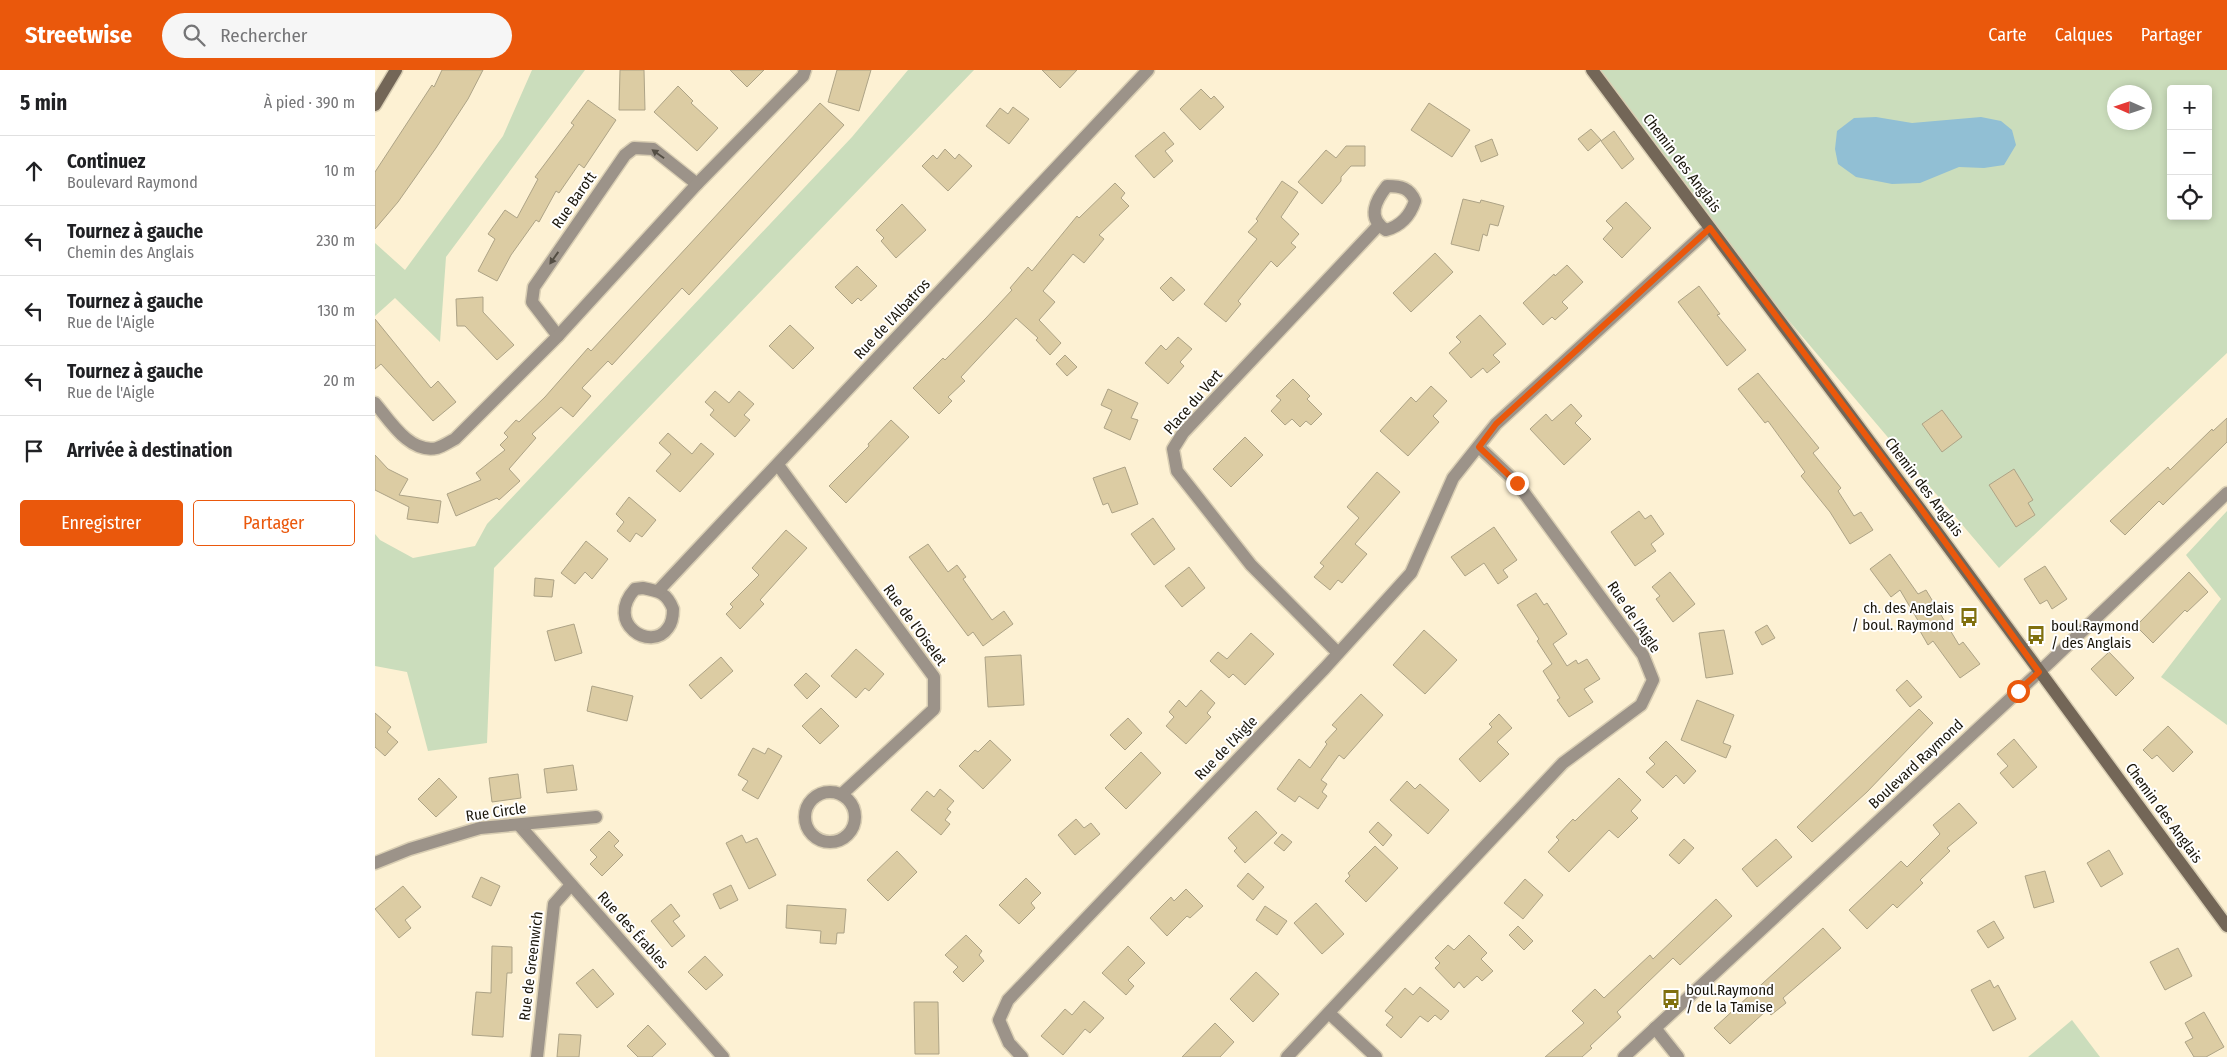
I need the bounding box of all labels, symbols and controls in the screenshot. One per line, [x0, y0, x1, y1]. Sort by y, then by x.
search box [162, 13, 512, 58]
text: Streetwise [25, 21, 132, 49]
icon: search [180, 21, 208, 49]
text: Rechercher [220, 24, 307, 47]
text: Carte [1988, 24, 2027, 46]
text: Calques [2055, 24, 2113, 46]
text: Partager [2141, 24, 2202, 46]
north arrow [2107, 85, 2152, 130]
map controls [2167, 85, 2212, 220]
button: + [2167, 85, 2212, 130]
text: 5 min [20, 90, 67, 116]
text: À pied · 390 m [264, 93, 355, 112]
street label: Chemin des Anglais [1639, 110, 1725, 216]
button: − [2167, 130, 2212, 175]
one-way arrow [651, 149, 665, 159]
text: Continuez [67, 150, 146, 173]
icon: ahead [20, 157, 48, 185]
text: 10 m [324, 161, 355, 180]
street label: Rue Barott [548, 168, 600, 232]
text: Boulevard Raymond [67, 173, 198, 192]
button: locate [2167, 175, 2212, 220]
text: Tournez à gauche [67, 220, 203, 243]
icon: left [20, 227, 48, 255]
text: 230 m [316, 231, 355, 250]
text: Chemin des Anglais [67, 243, 194, 262]
one-way arrow [549, 252, 559, 265]
street label: Rue de l'Albatros [850, 275, 934, 363]
text: Tournez à gauche [67, 290, 203, 313]
icon: left [20, 297, 48, 325]
text: 130 m [317, 301, 355, 320]
text: Rue de l'Aigle [67, 313, 155, 332]
text: Tournez à gauche [67, 360, 203, 383]
street label: Place du Vert [1160, 366, 1226, 438]
icon: left [20, 367, 48, 395]
text: 20 m [324, 371, 355, 390]
text: Rue de l'Aigle [67, 383, 155, 402]
street label: Chemin des Anglais [1881, 434, 1967, 540]
icon: arrive [20, 437, 48, 465]
text: Arrivée à destination [67, 439, 233, 462]
route end [1506, 472, 1529, 495]
button: Enregistrer [20, 500, 183, 546]
button: Partager [193, 500, 355, 546]
street label: Rue de l'Aigle [1604, 578, 1664, 656]
street label: Rue de l'Oiselet [880, 581, 951, 669]
place label: ch. des Anglais / boul. Raymond [1852, 599, 1954, 634]
bus stop icon: ch. des Anglais / boul. Raymond [1958, 606, 1980, 628]
place label: boul.Raymond / des Anglais [2051, 617, 2139, 652]
bus stop icon: boul.Raymond / des Anglais [2025, 624, 2047, 646]
route start [2007, 680, 2030, 703]
street label: Rue de l'Aigle [1191, 712, 1261, 784]
street label: Boulevard Raymond [1865, 716, 1967, 812]
street label: Chemin des Anglais [2122, 759, 2206, 867]
street label: Rue Circle [465, 799, 527, 825]
street label: Rue des Érables [594, 888, 672, 972]
street label: Rue de Greenwich [515, 910, 547, 1022]
place label: boul.Raymond / de la Tamise [1686, 981, 1774, 1016]
bus stop icon: boul.Raymond / de la Tamise [1660, 988, 1682, 1010]

